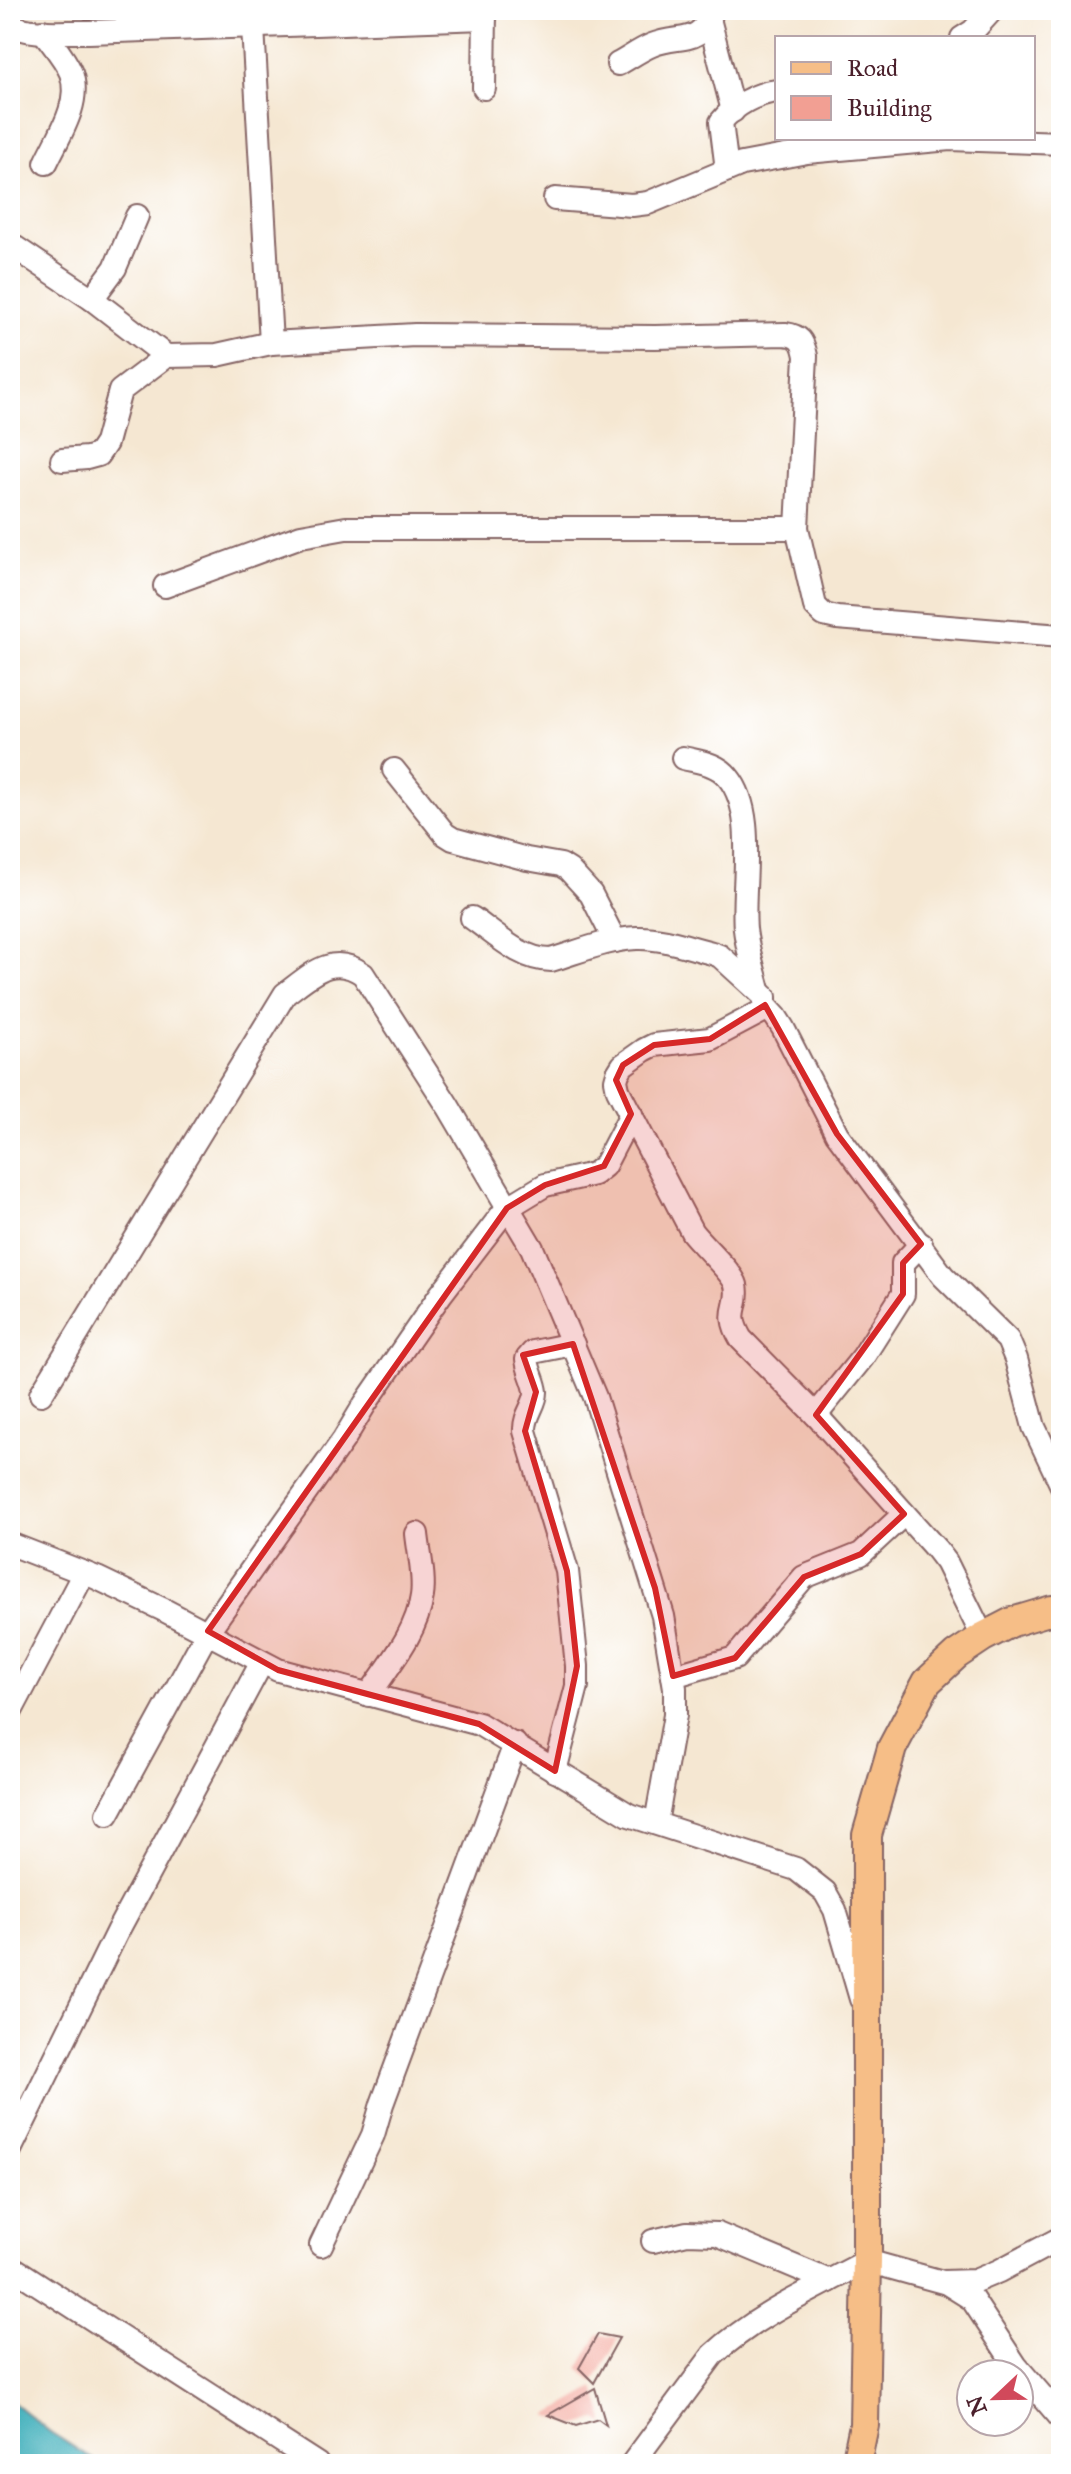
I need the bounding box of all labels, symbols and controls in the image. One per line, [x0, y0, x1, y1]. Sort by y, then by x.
legend [775, 36, 1035, 140]
text: Road [847, 53, 898, 83]
text: Building [847, 93, 932, 123]
north arrow [955, 2358, 1035, 2438]
text: N [961, 2391, 993, 2419]

